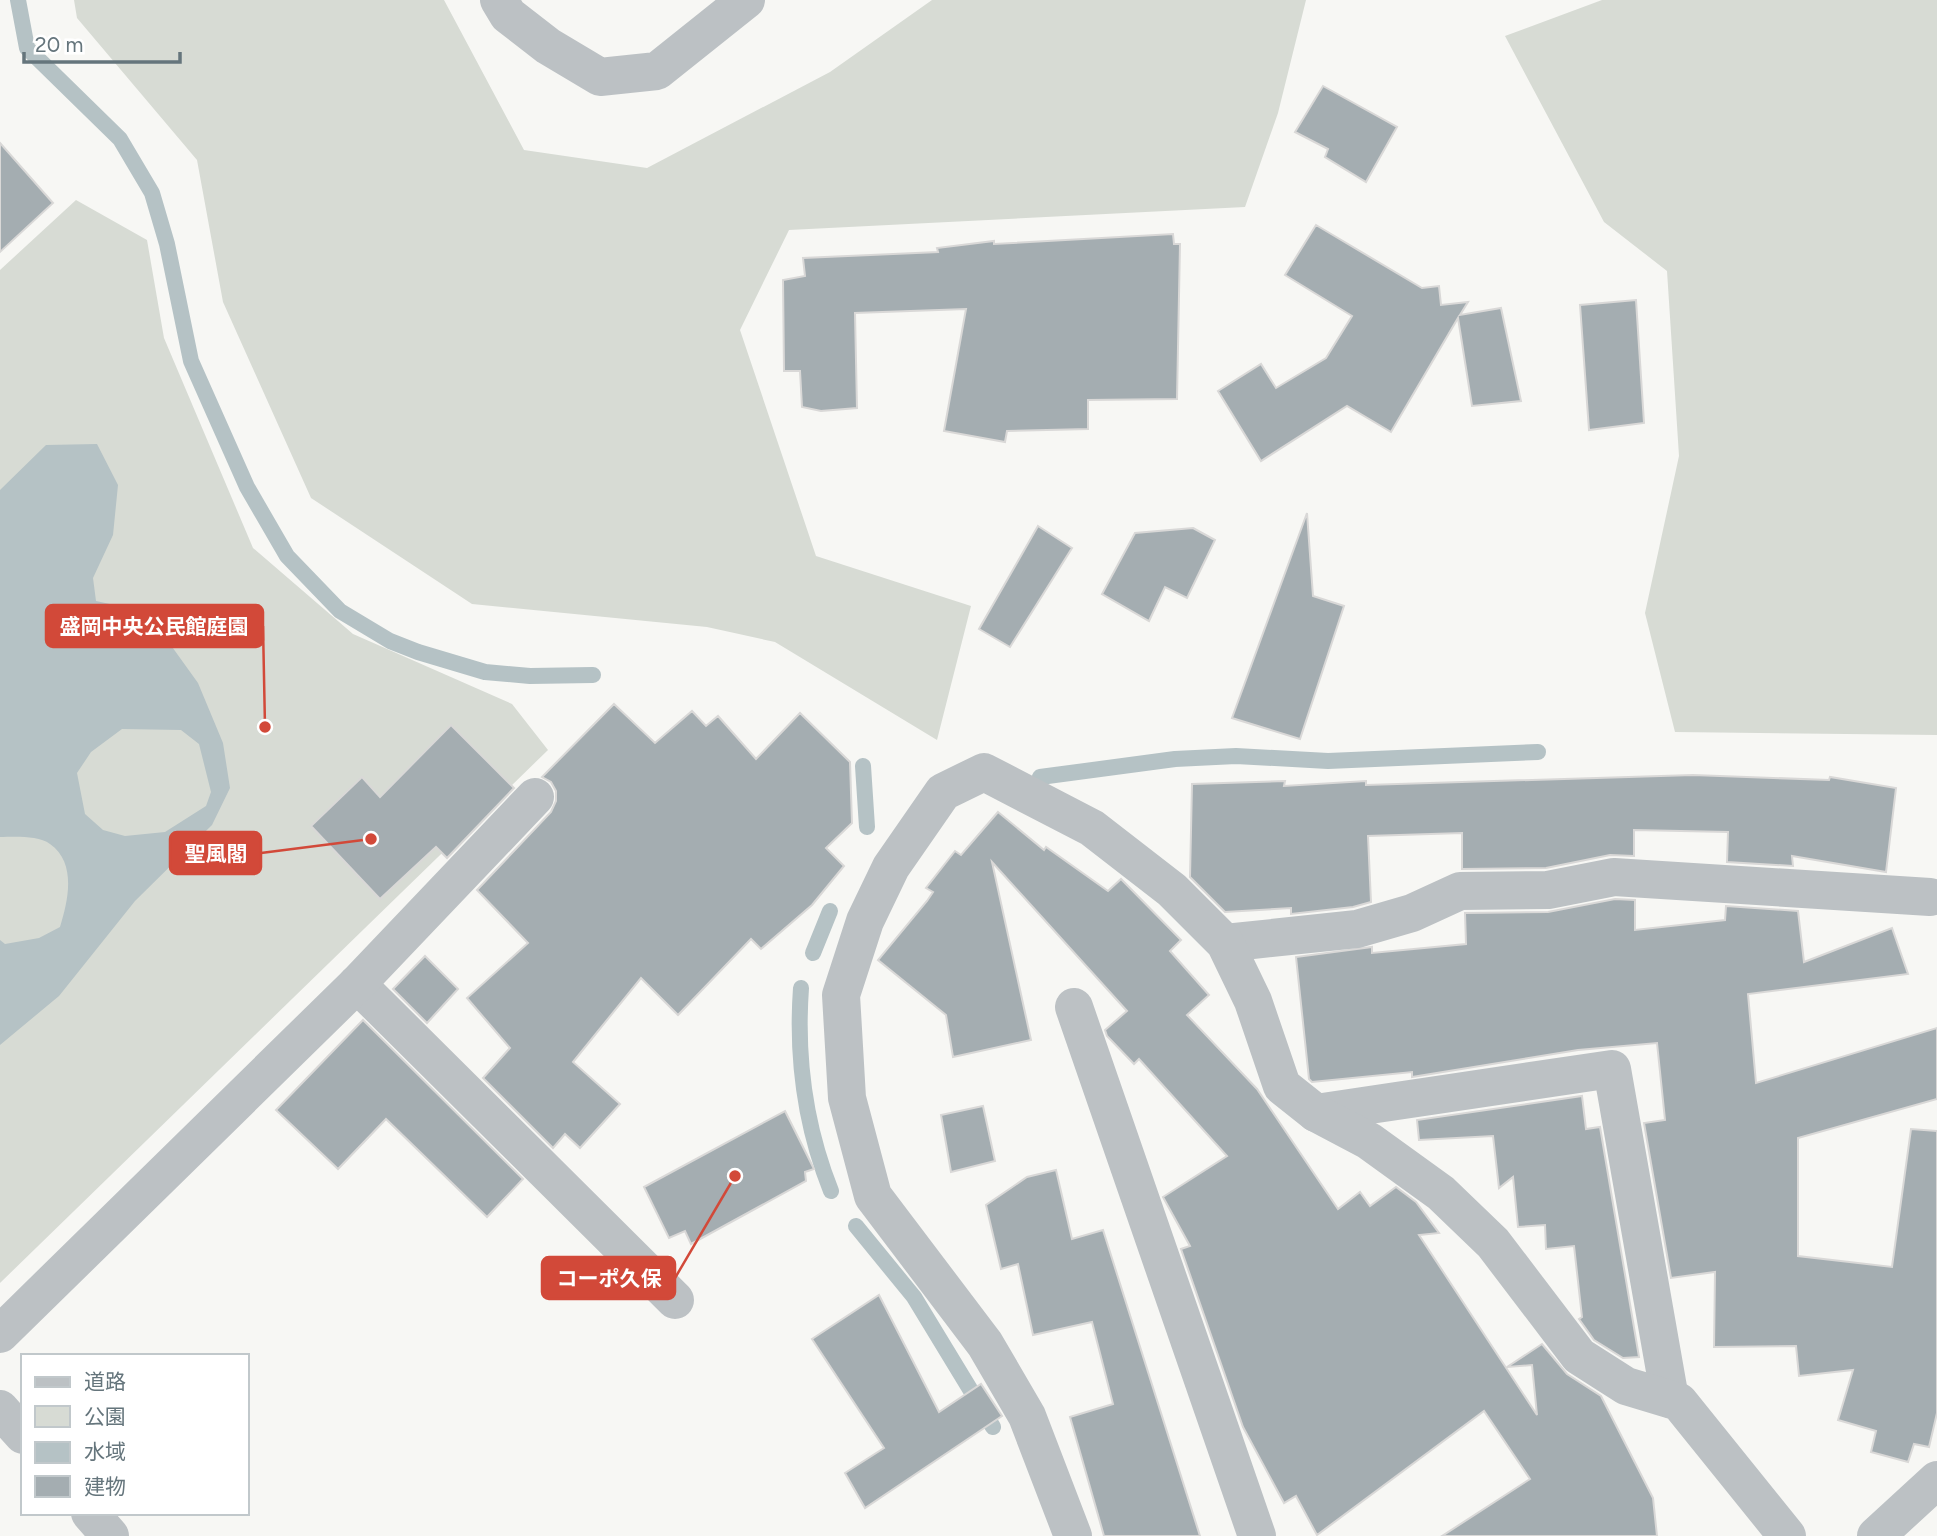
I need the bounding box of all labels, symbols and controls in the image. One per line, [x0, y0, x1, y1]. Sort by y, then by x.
scale bar [24, 21, 180, 65]
text: 20 m [35, 32, 83, 57]
callout: 盛岡中央公民館庭園 [46, 605, 263, 647]
text: 盛岡中央公民館庭園 [60, 614, 249, 639]
callout: 聖風閣 [170, 832, 261, 874]
text: 聖風閣 [185, 841, 248, 866]
callout: コーポ久保 [542, 1257, 675, 1299]
text: コーポ久保 [557, 1266, 662, 1291]
legend [21, 1354, 248, 1515]
text: 道路 [84, 1369, 126, 1394]
text: 公園 [84, 1404, 126, 1429]
text: 水域 [84, 1439, 126, 1464]
text: 建物 [84, 1474, 126, 1499]

